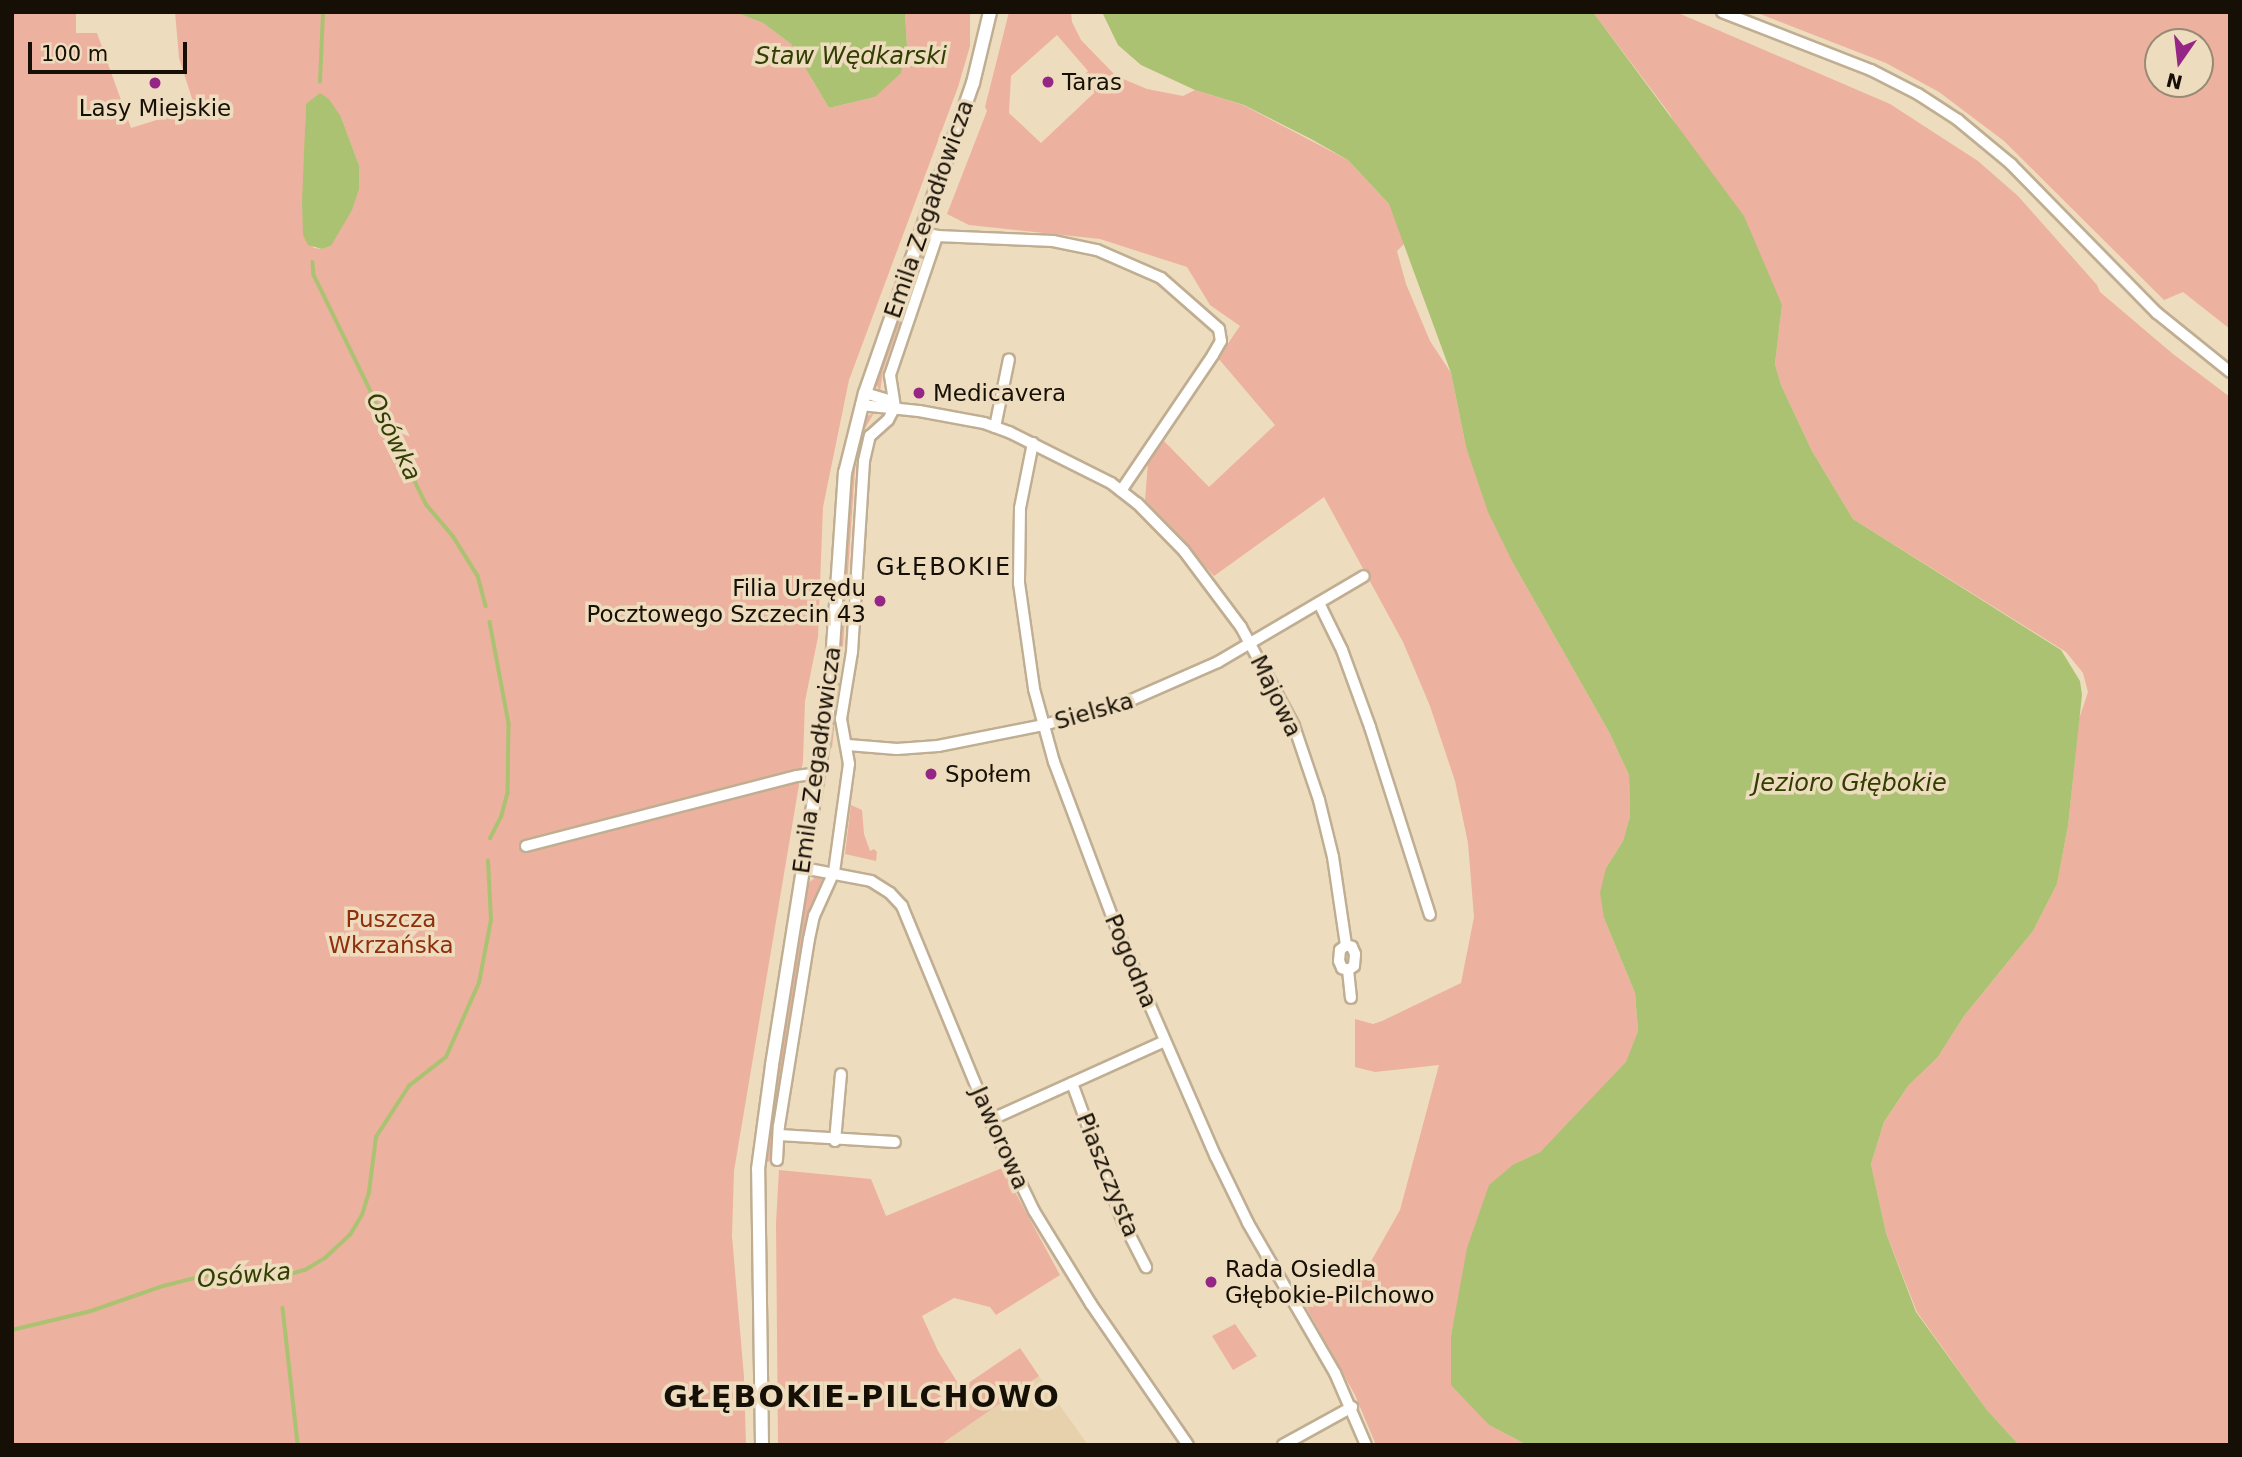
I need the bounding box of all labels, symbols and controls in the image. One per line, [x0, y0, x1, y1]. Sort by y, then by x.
scale bar [32, 28, 191, 72]
north arrow [2144, 28, 2214, 98]
text: 100 m [41, 42, 108, 66]
water label: Staw Wędkarski [755, 43, 947, 71]
place label: Taras [1062, 68, 1122, 96]
text: N [2164, 69, 2185, 94]
marker: Taras [1040, 74, 1056, 90]
marker: Lasy Miejskie [147, 75, 163, 91]
place label: Lasy Miejskie [79, 94, 231, 122]
street label: Emila Zegadłowicza [879, 96, 979, 322]
place label: Medicavera [933, 379, 1066, 407]
marker: Medicavera [911, 385, 927, 401]
water label: Osówka [359, 388, 427, 486]
district label: GŁĘBOKIE [877, 554, 1011, 582]
place label: Filia Urzędu Pocztowego Szczecin 43 [586, 574, 866, 628]
marker: Filia Urzędu Pocztowego Szczecin 43 [872, 593, 888, 609]
street label: Emila Zegadłowicza [787, 645, 847, 875]
street label: Majowa [1244, 651, 1308, 741]
street label: Sielska [1051, 687, 1137, 735]
place label: Społem [945, 760, 1031, 788]
marker: Społem [923, 766, 939, 782]
water label: Jezioro Głębokie [1753, 770, 1947, 798]
park label: Puszcza Wkrzańska [328, 905, 454, 959]
street label: Pogodna [1099, 910, 1163, 1012]
street label: Jaworowa [965, 1082, 1035, 1194]
street label: Piaszczysta [1071, 1109, 1145, 1241]
place label: Rada Osiedla Głębokie-Pilchowo [1225, 1255, 1435, 1309]
water label: Osówka [196, 1258, 292, 1294]
marker: Rada Osiedla Głębokie-Pilchowo [1203, 1274, 1219, 1290]
district label: GŁĘBOKIE-PILCHOWO [665, 1379, 1059, 1415]

